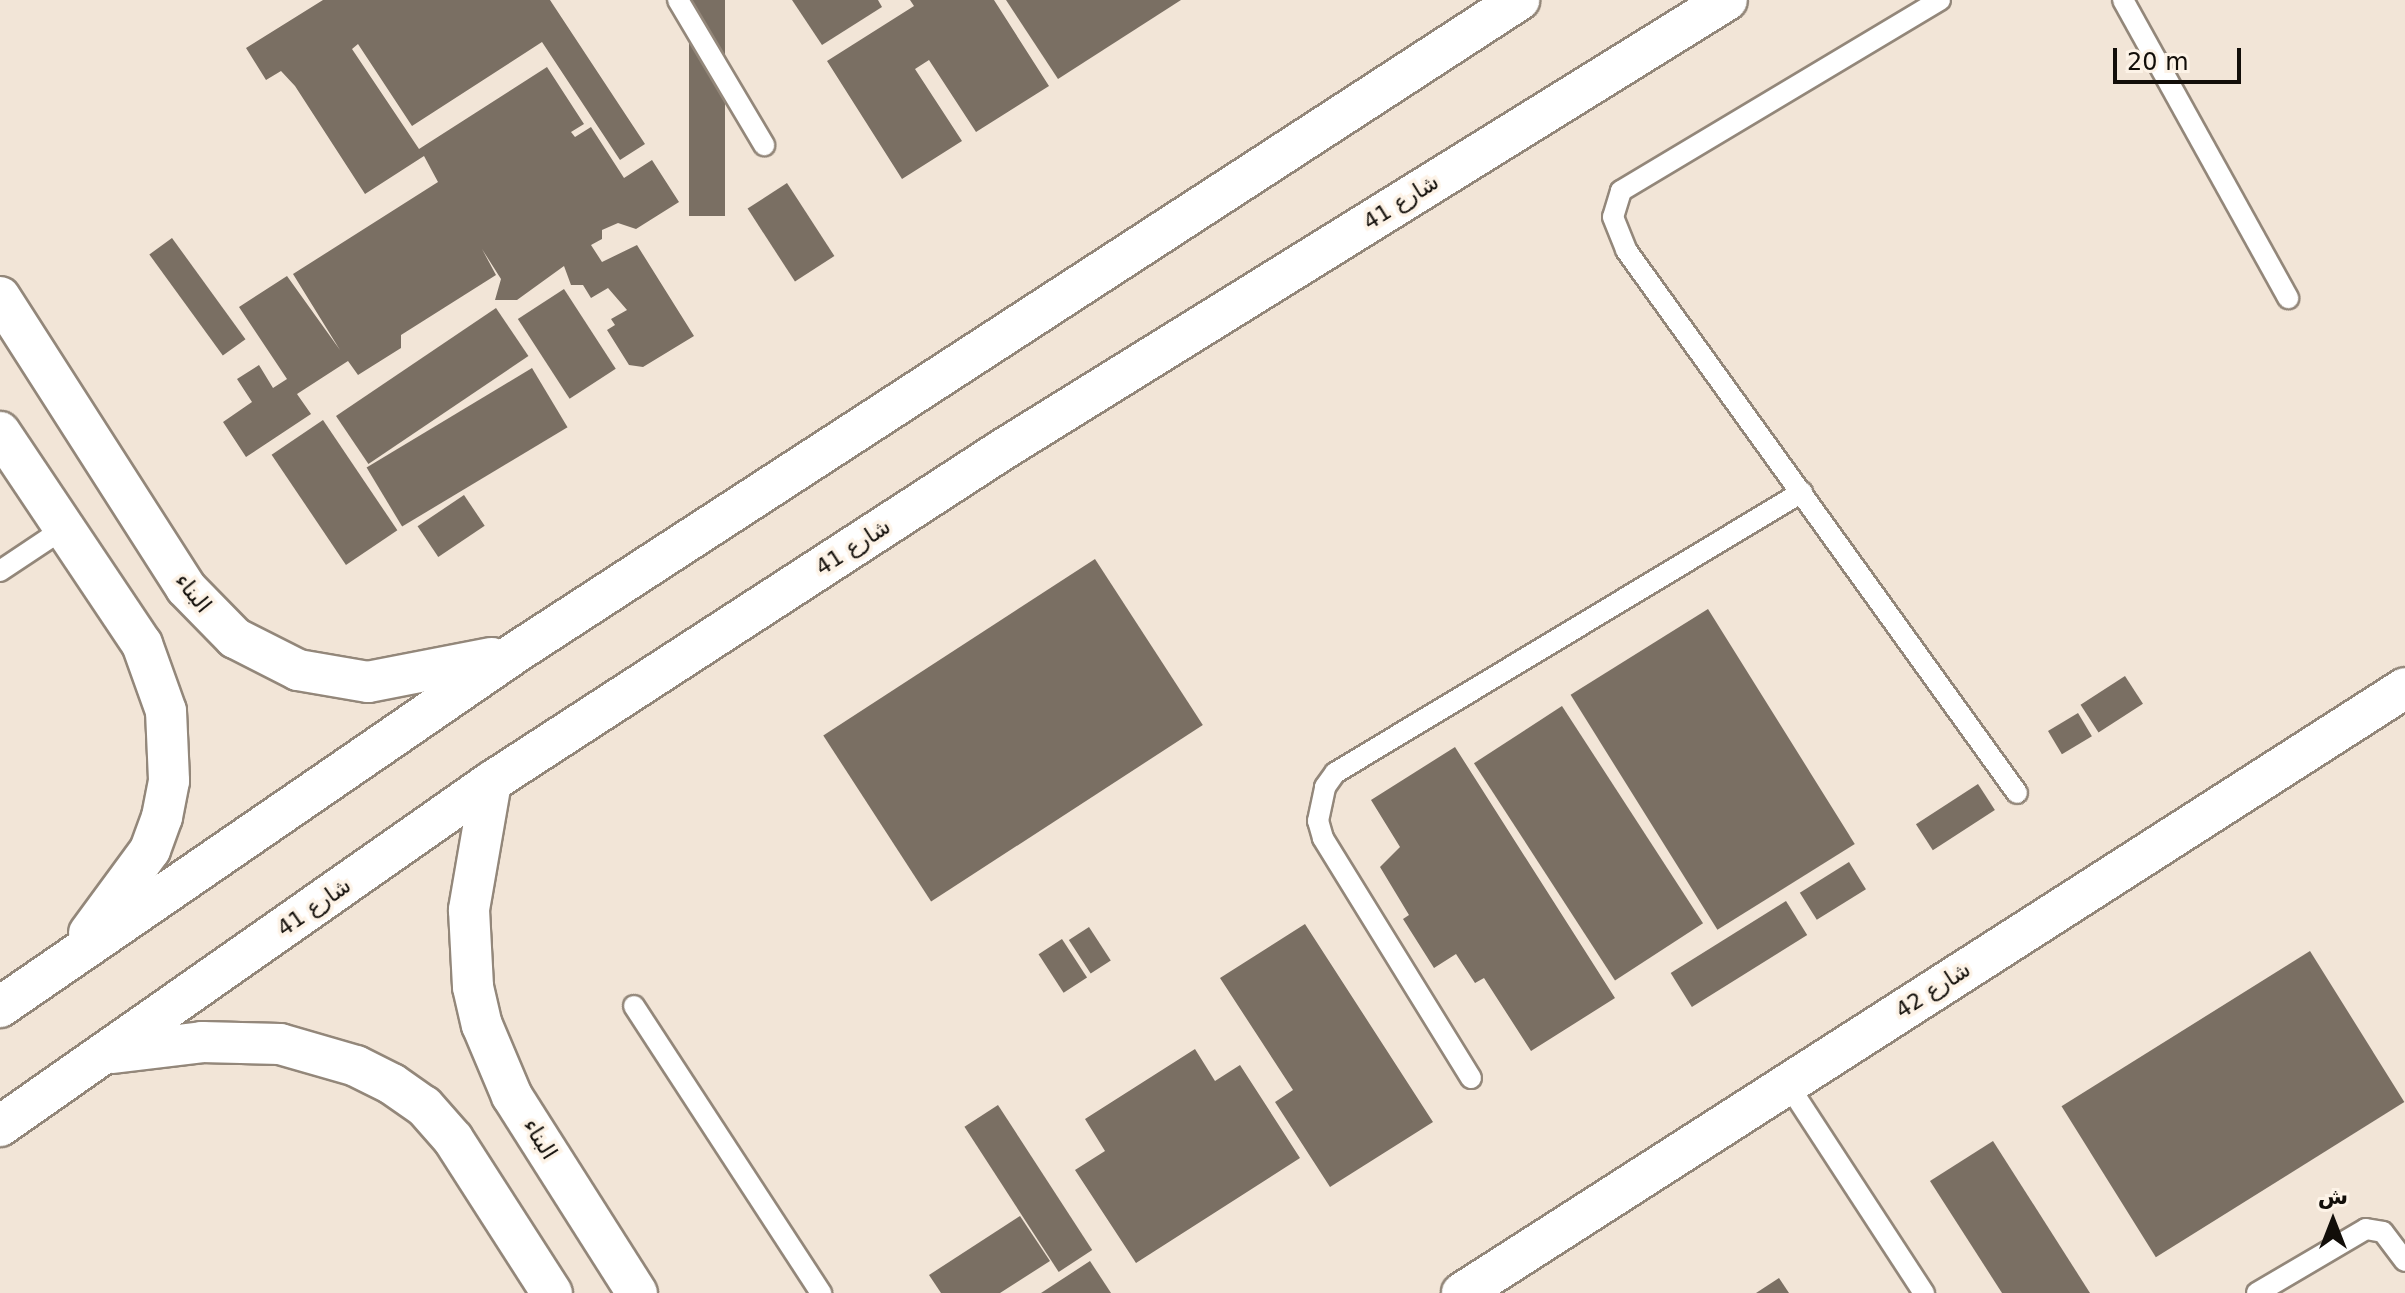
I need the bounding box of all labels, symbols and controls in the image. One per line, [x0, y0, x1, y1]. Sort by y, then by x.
scale bar [2117, 32, 2245, 82]
text: 20 m [2127, 48, 2189, 76]
street label: شارع 41 [1358, 169, 1444, 235]
street label: شارع 41 [811, 513, 895, 581]
street label: البناء [169, 568, 217, 618]
street label: شارع 41 [272, 872, 356, 942]
street label: شارع 42 [1891, 956, 1975, 1024]
street label: البناء [517, 1114, 563, 1164]
north arrow [2293, 1181, 2373, 1261]
text: ش [2318, 1184, 2348, 1209]

